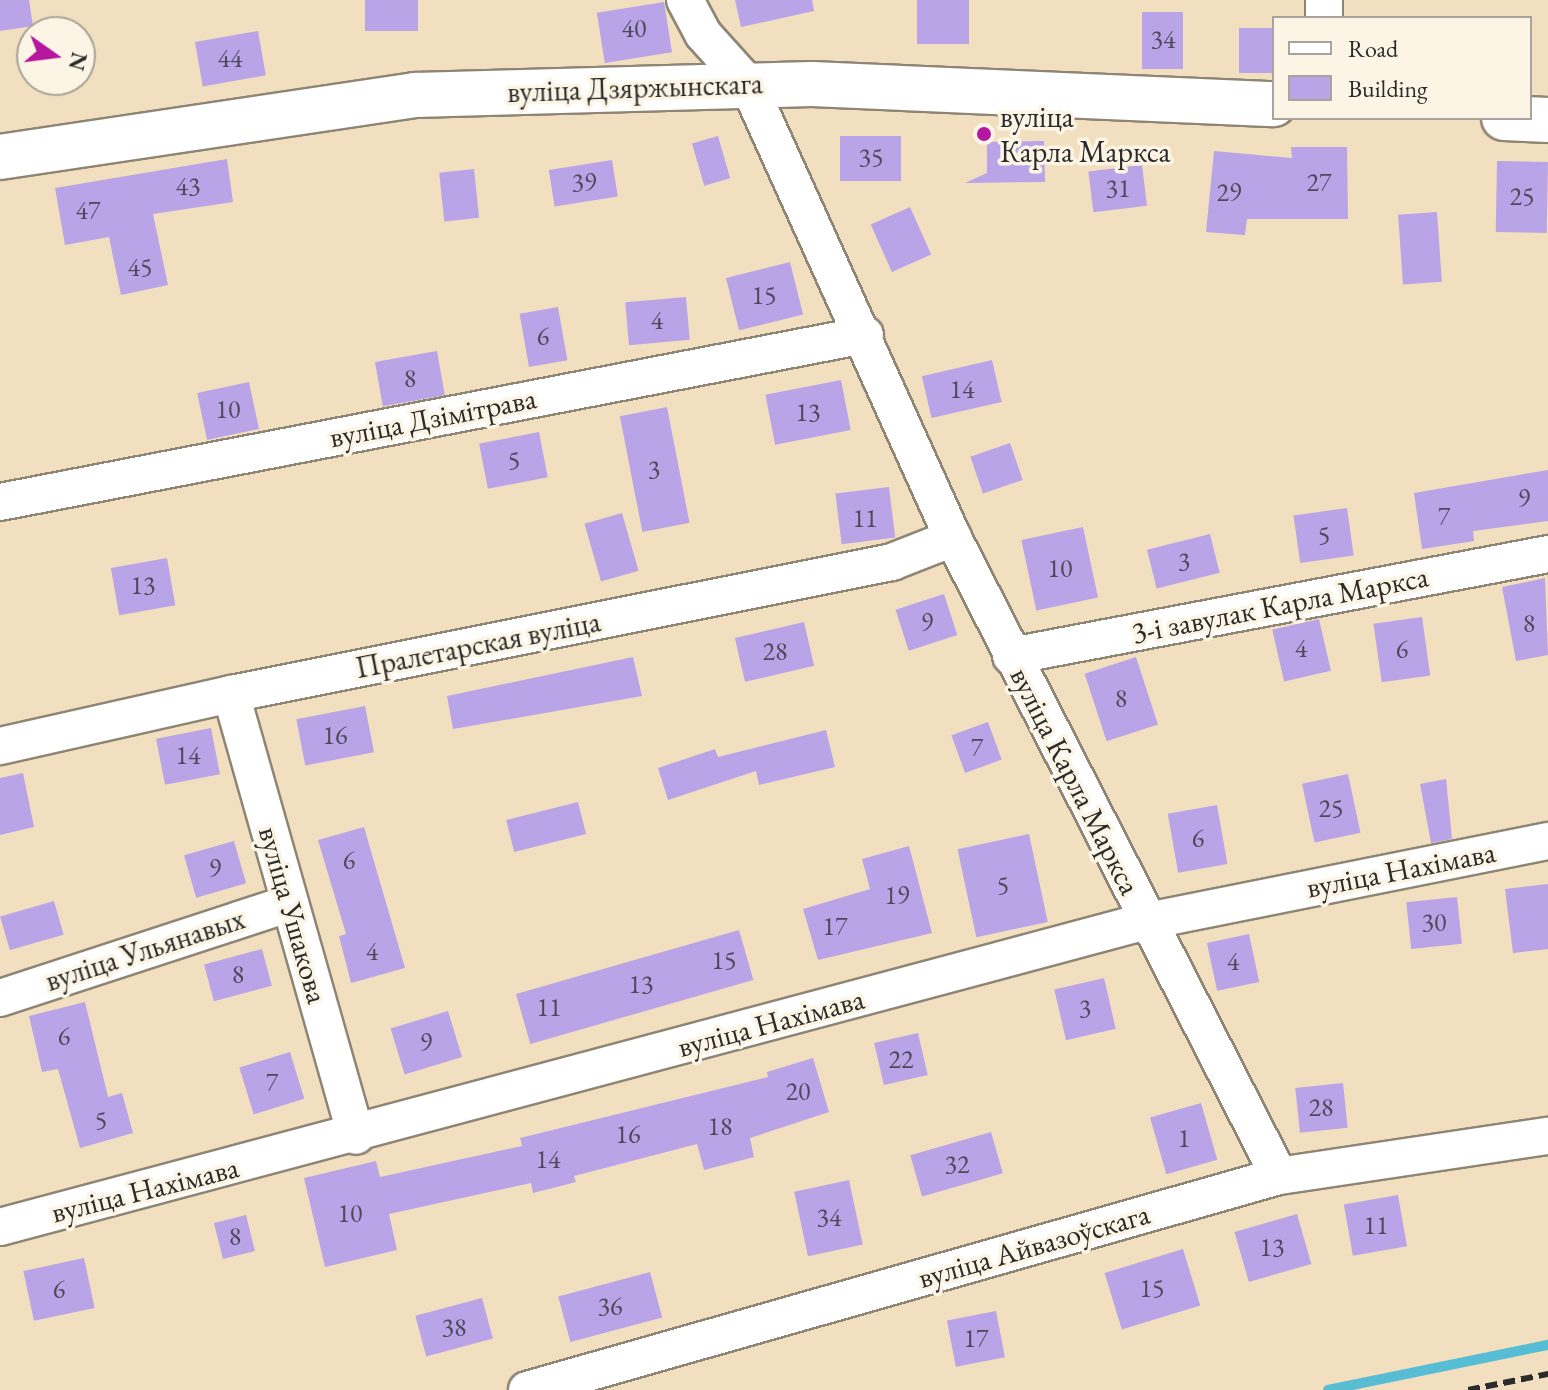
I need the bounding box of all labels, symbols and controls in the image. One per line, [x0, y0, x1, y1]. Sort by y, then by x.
house number: 40 [622, 13, 646, 45]
north arrow [16, 16, 96, 96]
legend [1272, 16, 1532, 120]
house number: 34 [1151, 24, 1175, 56]
text: Road [1348, 33, 1398, 64]
house number: 44 [218, 43, 242, 75]
text: N [62, 49, 94, 74]
street label: вуліца Дзяржынскага [507, 66, 763, 110]
text: Building [1348, 73, 1428, 104]
place label: вуліца Карла Маркса [1000, 99, 1170, 170]
marker: вуліца Карла Маркса [975, 125, 993, 143]
house number: 35 [859, 142, 883, 174]
house number: 39 [572, 167, 596, 199]
house number: 27 [1307, 167, 1331, 199]
house number: 43 [176, 171, 200, 203]
house number: 31 [1106, 173, 1130, 205]
house number: 29 [1217, 177, 1241, 209]
house number: 25 [1510, 181, 1534, 213]
house number: 47 [76, 195, 100, 227]
house number: 45 [128, 252, 152, 284]
house number: 15 [752, 280, 776, 312]
house number: 4 [651, 305, 663, 337]
house number: 6 [537, 321, 549, 353]
house number: 8 [404, 363, 416, 395]
house number: 14 [950, 374, 974, 406]
street label: вуліца Дзімітрава [327, 380, 539, 456]
house number: 10 [216, 394, 240, 426]
house number: 13 [796, 397, 820, 429]
house number: 5 [508, 445, 520, 477]
house number: 3 [648, 454, 660, 486]
house number: 9 [1518, 483, 1530, 515]
house number: 7 [1438, 501, 1450, 533]
house number: 11 [853, 503, 877, 535]
house number: 5 [1318, 520, 1330, 552]
house number: 3 [1178, 546, 1190, 578]
house number: 10 [1048, 553, 1072, 585]
street label: 3-і завулак Карла Маркса [1129, 559, 1431, 651]
house number: 13 [131, 570, 155, 602]
street label: Пралетарская вуліца [353, 604, 603, 686]
house number: 9 [921, 607, 933, 639]
house number: 8 [1523, 608, 1535, 640]
house number: 4 [1295, 633, 1307, 665]
house number: 6 [1396, 634, 1408, 666]
house number: 28 [763, 636, 787, 668]
street label: вуліца Карла Маркса [1002, 661, 1148, 901]
house number: 8 [1115, 683, 1127, 715]
house number: 16 [323, 720, 347, 752]
house number: 7 [971, 732, 983, 764]
house number: 14 [176, 740, 200, 772]
house number: 25 [1319, 793, 1343, 825]
street label: вуліца Ушакова [251, 822, 335, 1008]
house number: 6 [1192, 823, 1204, 855]
street label: вуліца Нахімава [1303, 834, 1499, 906]
house number: 6 [343, 845, 355, 877]
house number: 9 [209, 853, 221, 885]
house number: 5 [997, 870, 1009, 902]
house number: 19 [885, 880, 909, 912]
street label: вуліца Ульянавых [41, 901, 249, 999]
house number: 30 [1422, 907, 1446, 939]
house number: 17 [823, 911, 847, 943]
house number: 4 [366, 936, 378, 968]
house number: 15 [712, 945, 736, 977]
house number: 4 [1227, 946, 1239, 978]
house number: 8 [232, 959, 244, 991]
house number: 13 [629, 969, 653, 1001]
street label: вуліца Нахімава [674, 981, 868, 1065]
house number: 11 [537, 992, 561, 1024]
house number: 3 [1079, 993, 1091, 1025]
house number: 6 [58, 1021, 70, 1053]
house number: 9 [420, 1027, 432, 1059]
house number: 22 [889, 1044, 913, 1076]
house number: 7 [266, 1067, 278, 1099]
house number: 20 [786, 1076, 810, 1108]
house number: 28 [1309, 1092, 1333, 1124]
house number: 5 [95, 1105, 107, 1137]
house number: 18 [708, 1111, 732, 1143]
house number: 16 [616, 1119, 640, 1151]
house number: 1 [1178, 1123, 1190, 1155]
house number: 14 [536, 1144, 560, 1176]
street label: вуліца Нахімава [48, 1149, 242, 1231]
house number: 32 [945, 1149, 969, 1181]
street label: вуліца Айвазоўскага [914, 1196, 1154, 1296]
house number: 10 [338, 1198, 362, 1230]
house number: 34 [817, 1202, 841, 1234]
house number: 11 [1364, 1210, 1388, 1242]
house number: 8 [229, 1221, 241, 1253]
house number: 13 [1260, 1232, 1284, 1264]
house number: 15 [1140, 1273, 1164, 1305]
house number: 6 [53, 1274, 65, 1306]
house number: 36 [598, 1291, 622, 1323]
house number: 38 [442, 1312, 466, 1344]
house number: 17 [964, 1323, 988, 1355]

